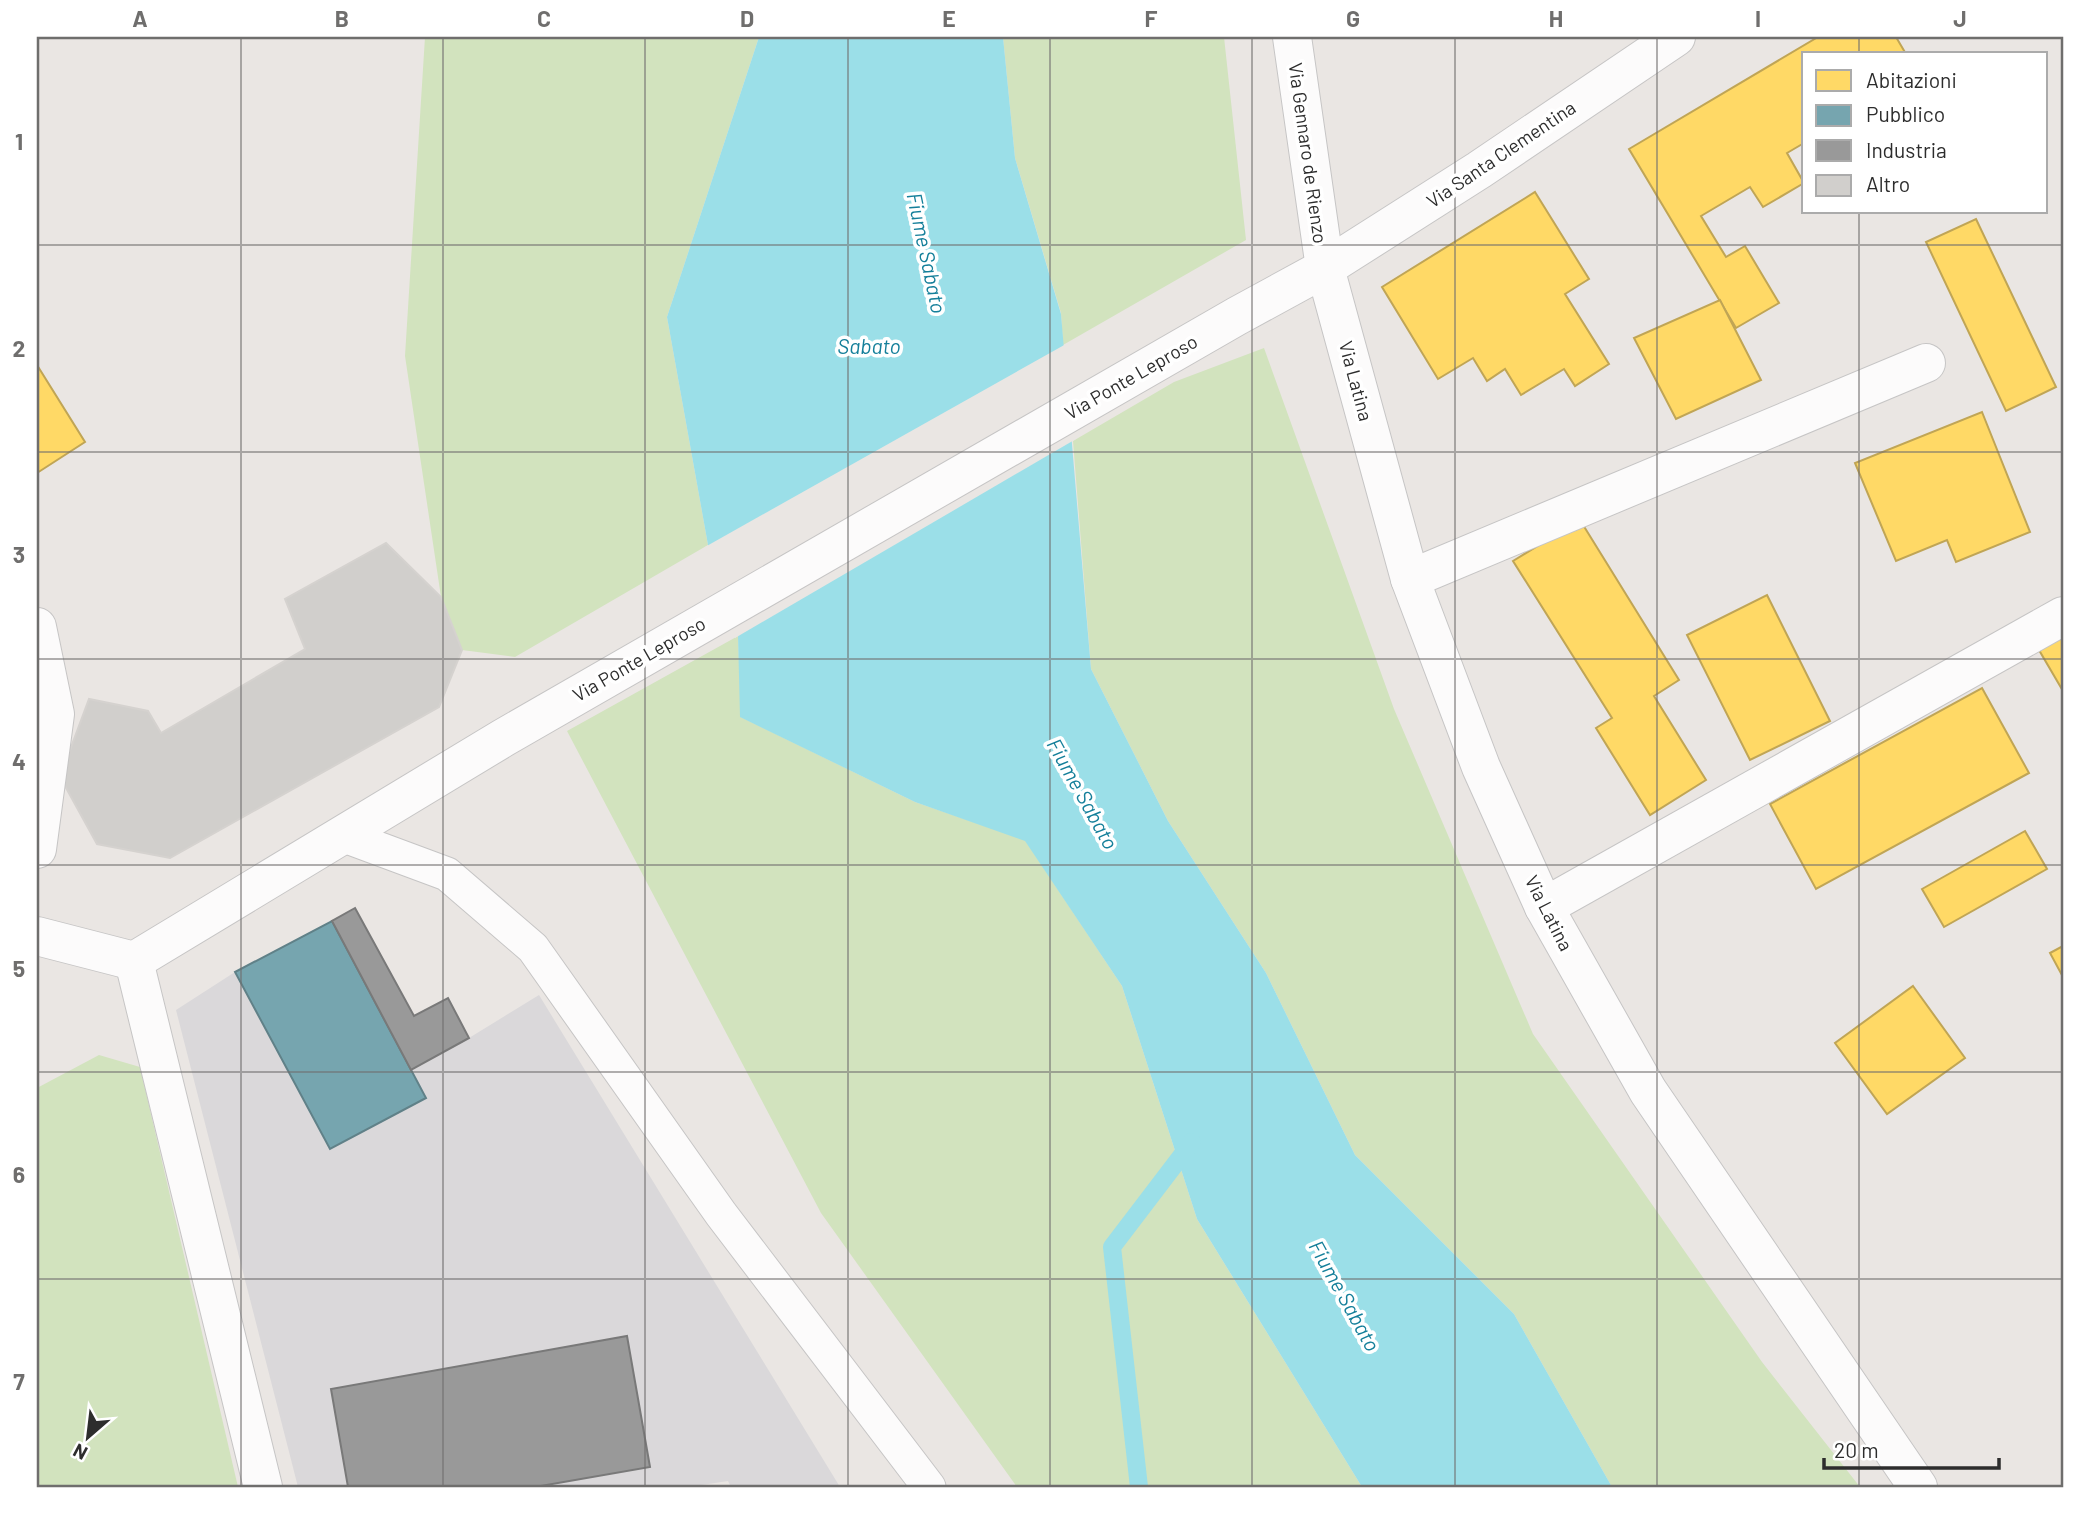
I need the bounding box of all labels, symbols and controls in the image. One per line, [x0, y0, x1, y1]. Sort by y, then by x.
text: A [132, 4, 148, 32]
text: B [335, 4, 349, 32]
text: C [537, 4, 551, 32]
text: D [740, 4, 754, 32]
text: E [942, 4, 956, 32]
text: F [1145, 4, 1158, 32]
text: G [1346, 4, 1360, 32]
text: H [1549, 4, 1563, 32]
text: I [1755, 4, 1761, 32]
text: J [1953, 4, 1967, 32]
legend [1802, 52, 2048, 214]
street label: Via Gennaro de Rienzo [1284, 61, 1333, 245]
text: Abitazioni [1866, 67, 1957, 92]
street label: Via Santa Clementina [1422, 95, 1580, 212]
text: Pubblico [1866, 101, 1945, 126]
text: 1 [15, 127, 23, 155]
text: Industria [1866, 137, 1947, 162]
text: Altro [1866, 171, 1910, 196]
water label: Fiume Sabato [902, 190, 952, 315]
street label: Via Ponte Leproso [1060, 329, 1201, 424]
water label: Sabato [837, 333, 901, 358]
text: 2 [13, 334, 25, 362]
street label: Via Latina [1335, 338, 1378, 423]
text: 3 [13, 540, 25, 568]
street label: Via Ponte Leproso [568, 611, 709, 706]
water label: Fiume Sabato [1043, 734, 1124, 853]
text: 4 [12, 747, 26, 775]
street label: Via Latina [1521, 871, 1578, 954]
text: 5 [13, 954, 25, 982]
text: 6 [13, 1160, 25, 1188]
water label: Fiume Sabato [1305, 1236, 1386, 1355]
text: 7 [13, 1367, 25, 1395]
north arrow [52, 1402, 122, 1472]
scale bar [1824, 1426, 1998, 1470]
text: 20 m [1834, 1437, 1879, 1462]
text: N [69, 1439, 91, 1466]

